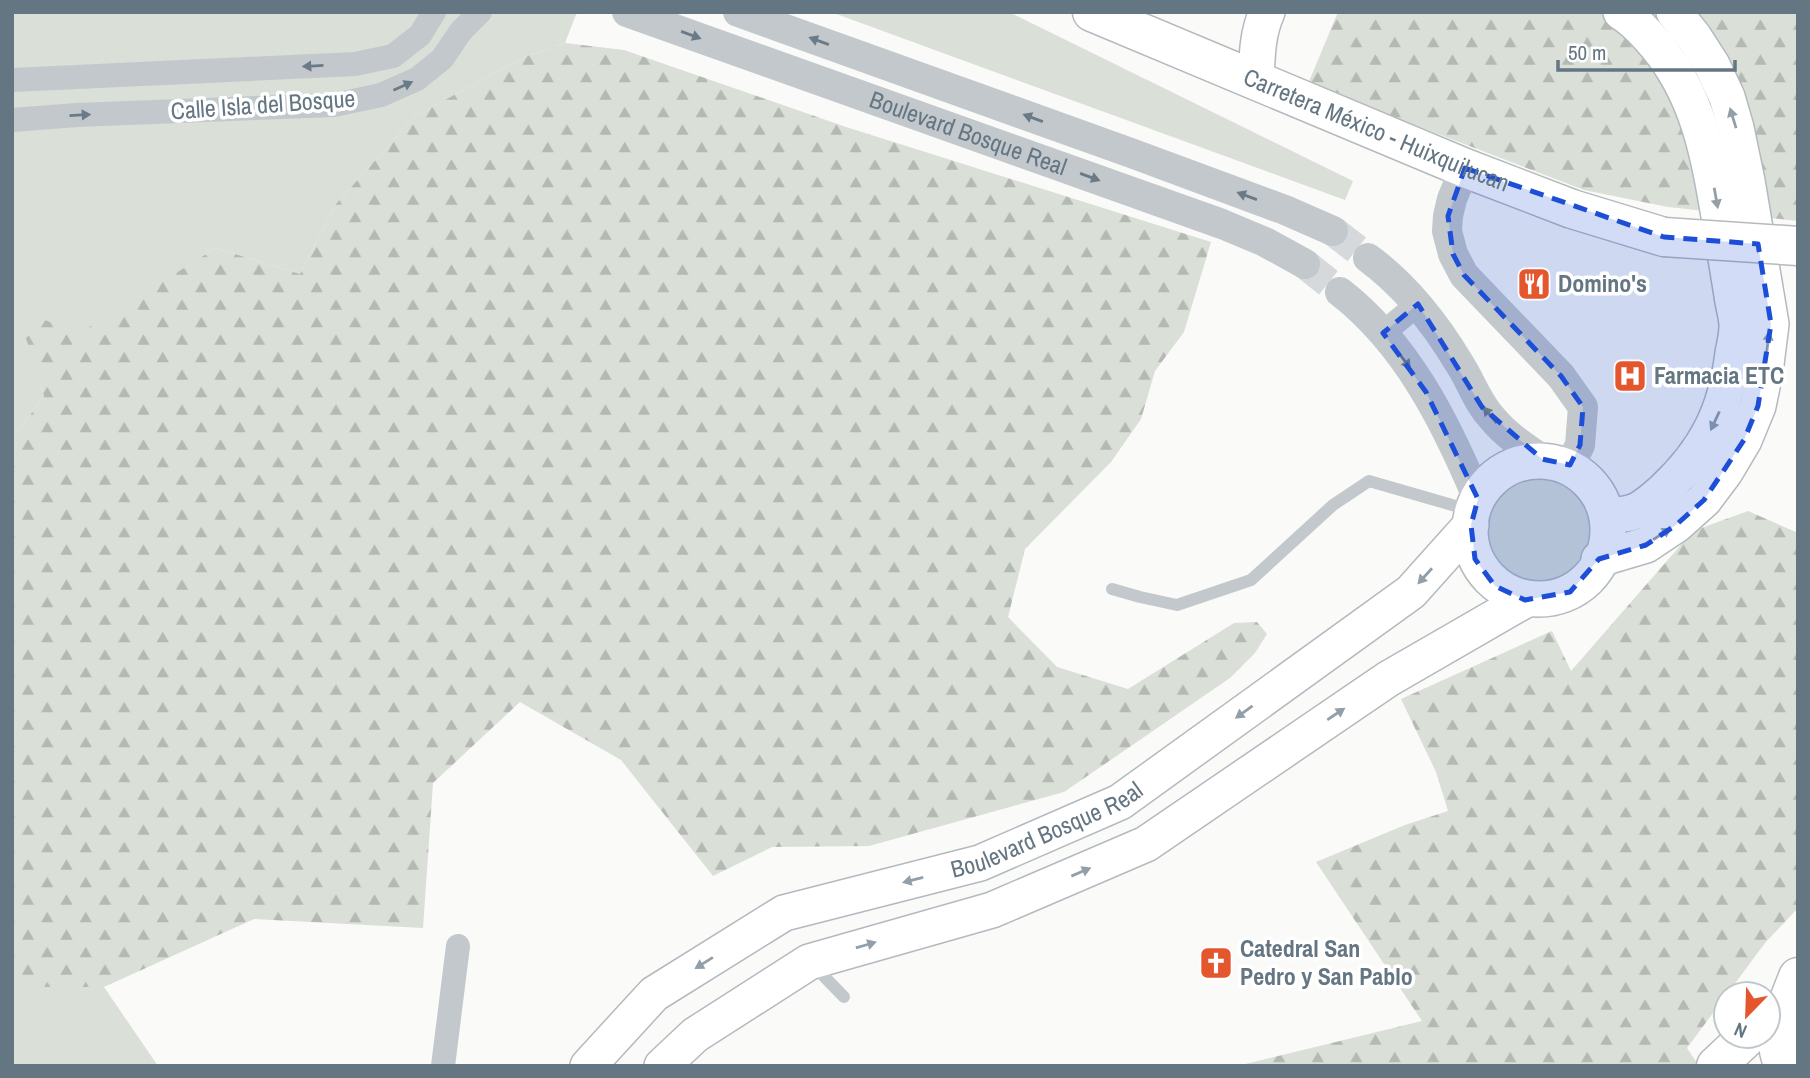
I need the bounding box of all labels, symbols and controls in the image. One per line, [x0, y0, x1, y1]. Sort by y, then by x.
scale bar [1558, 28, 1735, 72]
one-way arrow [680, 30, 701, 41]
one-way arrow [808, 35, 829, 46]
text: 50 m [1568, 38, 1606, 67]
street label: Carretera México - Huixquilucan [1239, 60, 1514, 198]
one-way arrow [302, 61, 324, 72]
one-way arrow [392, 80, 413, 91]
street label: Calle Isla del Bosque [170, 82, 356, 126]
street label: Boulevard Bosque Real [865, 83, 1071, 182]
one-way arrow [1728, 108, 1738, 129]
one-way arrow [70, 109, 92, 120]
one-way arrow [1023, 112, 1044, 123]
one-way arrow [1079, 172, 1100, 183]
one-way arrow [1711, 187, 1722, 209]
one-way arrow [1236, 190, 1257, 201]
restaurant icon: Domino's [1515, 265, 1553, 303]
place label: Domino's [1558, 267, 1647, 299]
one-way arrow [1763, 331, 1774, 353]
one-way arrow [1397, 351, 1411, 369]
hospital icon: Farmacia ETC [1611, 357, 1649, 395]
place label: Farmacia ETC [1654, 359, 1784, 391]
one-way arrow [1483, 407, 1498, 424]
one-way arrow [1709, 411, 1721, 431]
one-way arrow [1653, 527, 1671, 541]
one-way arrow [1418, 567, 1434, 584]
one-way arrow [1235, 705, 1253, 719]
one-way arrow [1327, 707, 1345, 721]
street label: Boulevard Bosque Real [947, 774, 1149, 885]
one-way arrow [1071, 866, 1091, 878]
one-way arrow [902, 875, 924, 886]
place label: Catedral San Pedro y San Pablo [1240, 932, 1413, 992]
one-way arrow [856, 940, 877, 950]
church icon: Catedral San Pedro y San Pablo [1197, 944, 1235, 982]
one-way arrow [695, 956, 714, 969]
north arrow [1712, 980, 1782, 1050]
text: N [1730, 1016, 1751, 1045]

